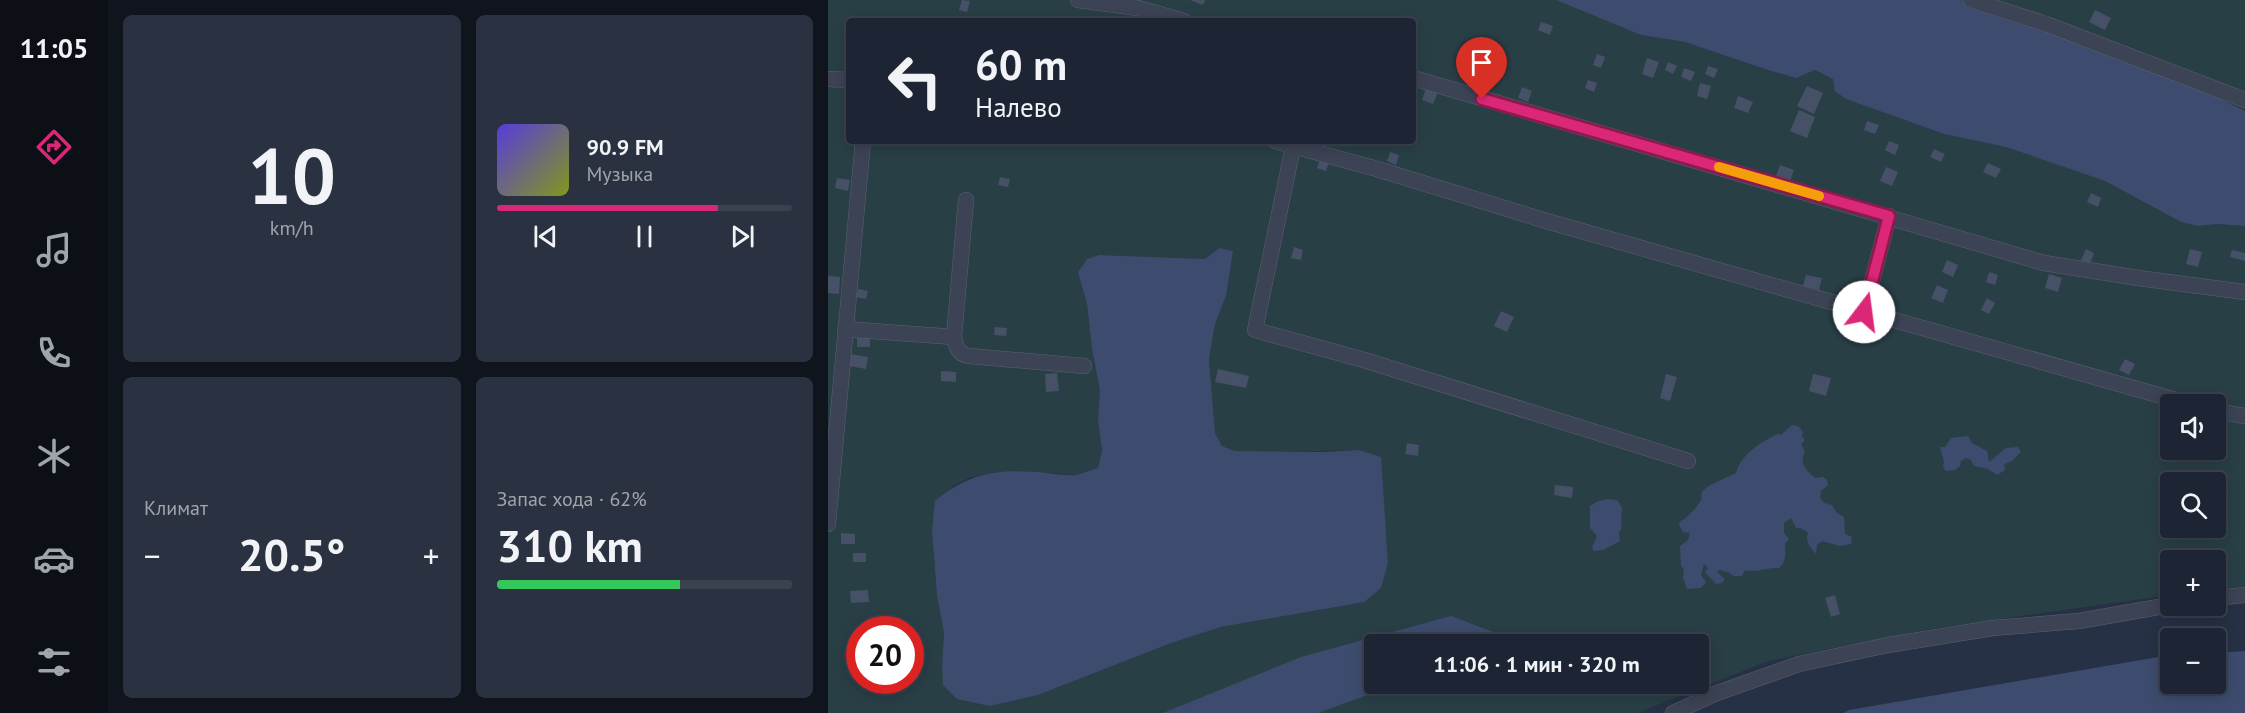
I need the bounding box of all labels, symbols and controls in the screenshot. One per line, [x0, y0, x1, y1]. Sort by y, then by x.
text: 11:05 [20, 31, 88, 65]
text: 60 m [975, 37, 1067, 92]
pin [1456, 37, 1507, 99]
icon: left [876, 42, 954, 120]
icon: arrive [1465, 46, 1498, 79]
text: Налево [975, 90, 1062, 124]
text: 10 [248, 125, 336, 226]
icon: directions [33, 126, 75, 168]
text: 90.9 FM [587, 133, 664, 161]
text: Музыка [587, 161, 653, 187]
text: km/h [270, 215, 314, 241]
icon: previous [529, 220, 562, 253]
icon: pause [628, 220, 661, 253]
icon: next [726, 220, 759, 253]
icon: music [33, 229, 75, 271]
position arrow [1832, 280, 1896, 344]
icon: phone [33, 332, 75, 374]
map controls [2160, 394, 2226, 694]
button: sound [2160, 394, 2226, 460]
icon: climate [33, 435, 75, 477]
button: search [2160, 472, 2226, 538]
text: Запас хода · 62% [497, 486, 647, 512]
text: Климат [144, 495, 208, 521]
text: 310 km [497, 516, 643, 574]
text: 20.5° [238, 525, 345, 583]
text: − [144, 534, 161, 577]
text: + [423, 534, 440, 577]
icon: car [33, 538, 75, 580]
button: + [2160, 550, 2226, 616]
speed limit sign: 20 [846, 616, 924, 694]
button: − [2160, 628, 2226, 694]
icon: filters [33, 641, 75, 683]
text: 11:06 · 1 мин · 320 m [1433, 650, 1640, 678]

